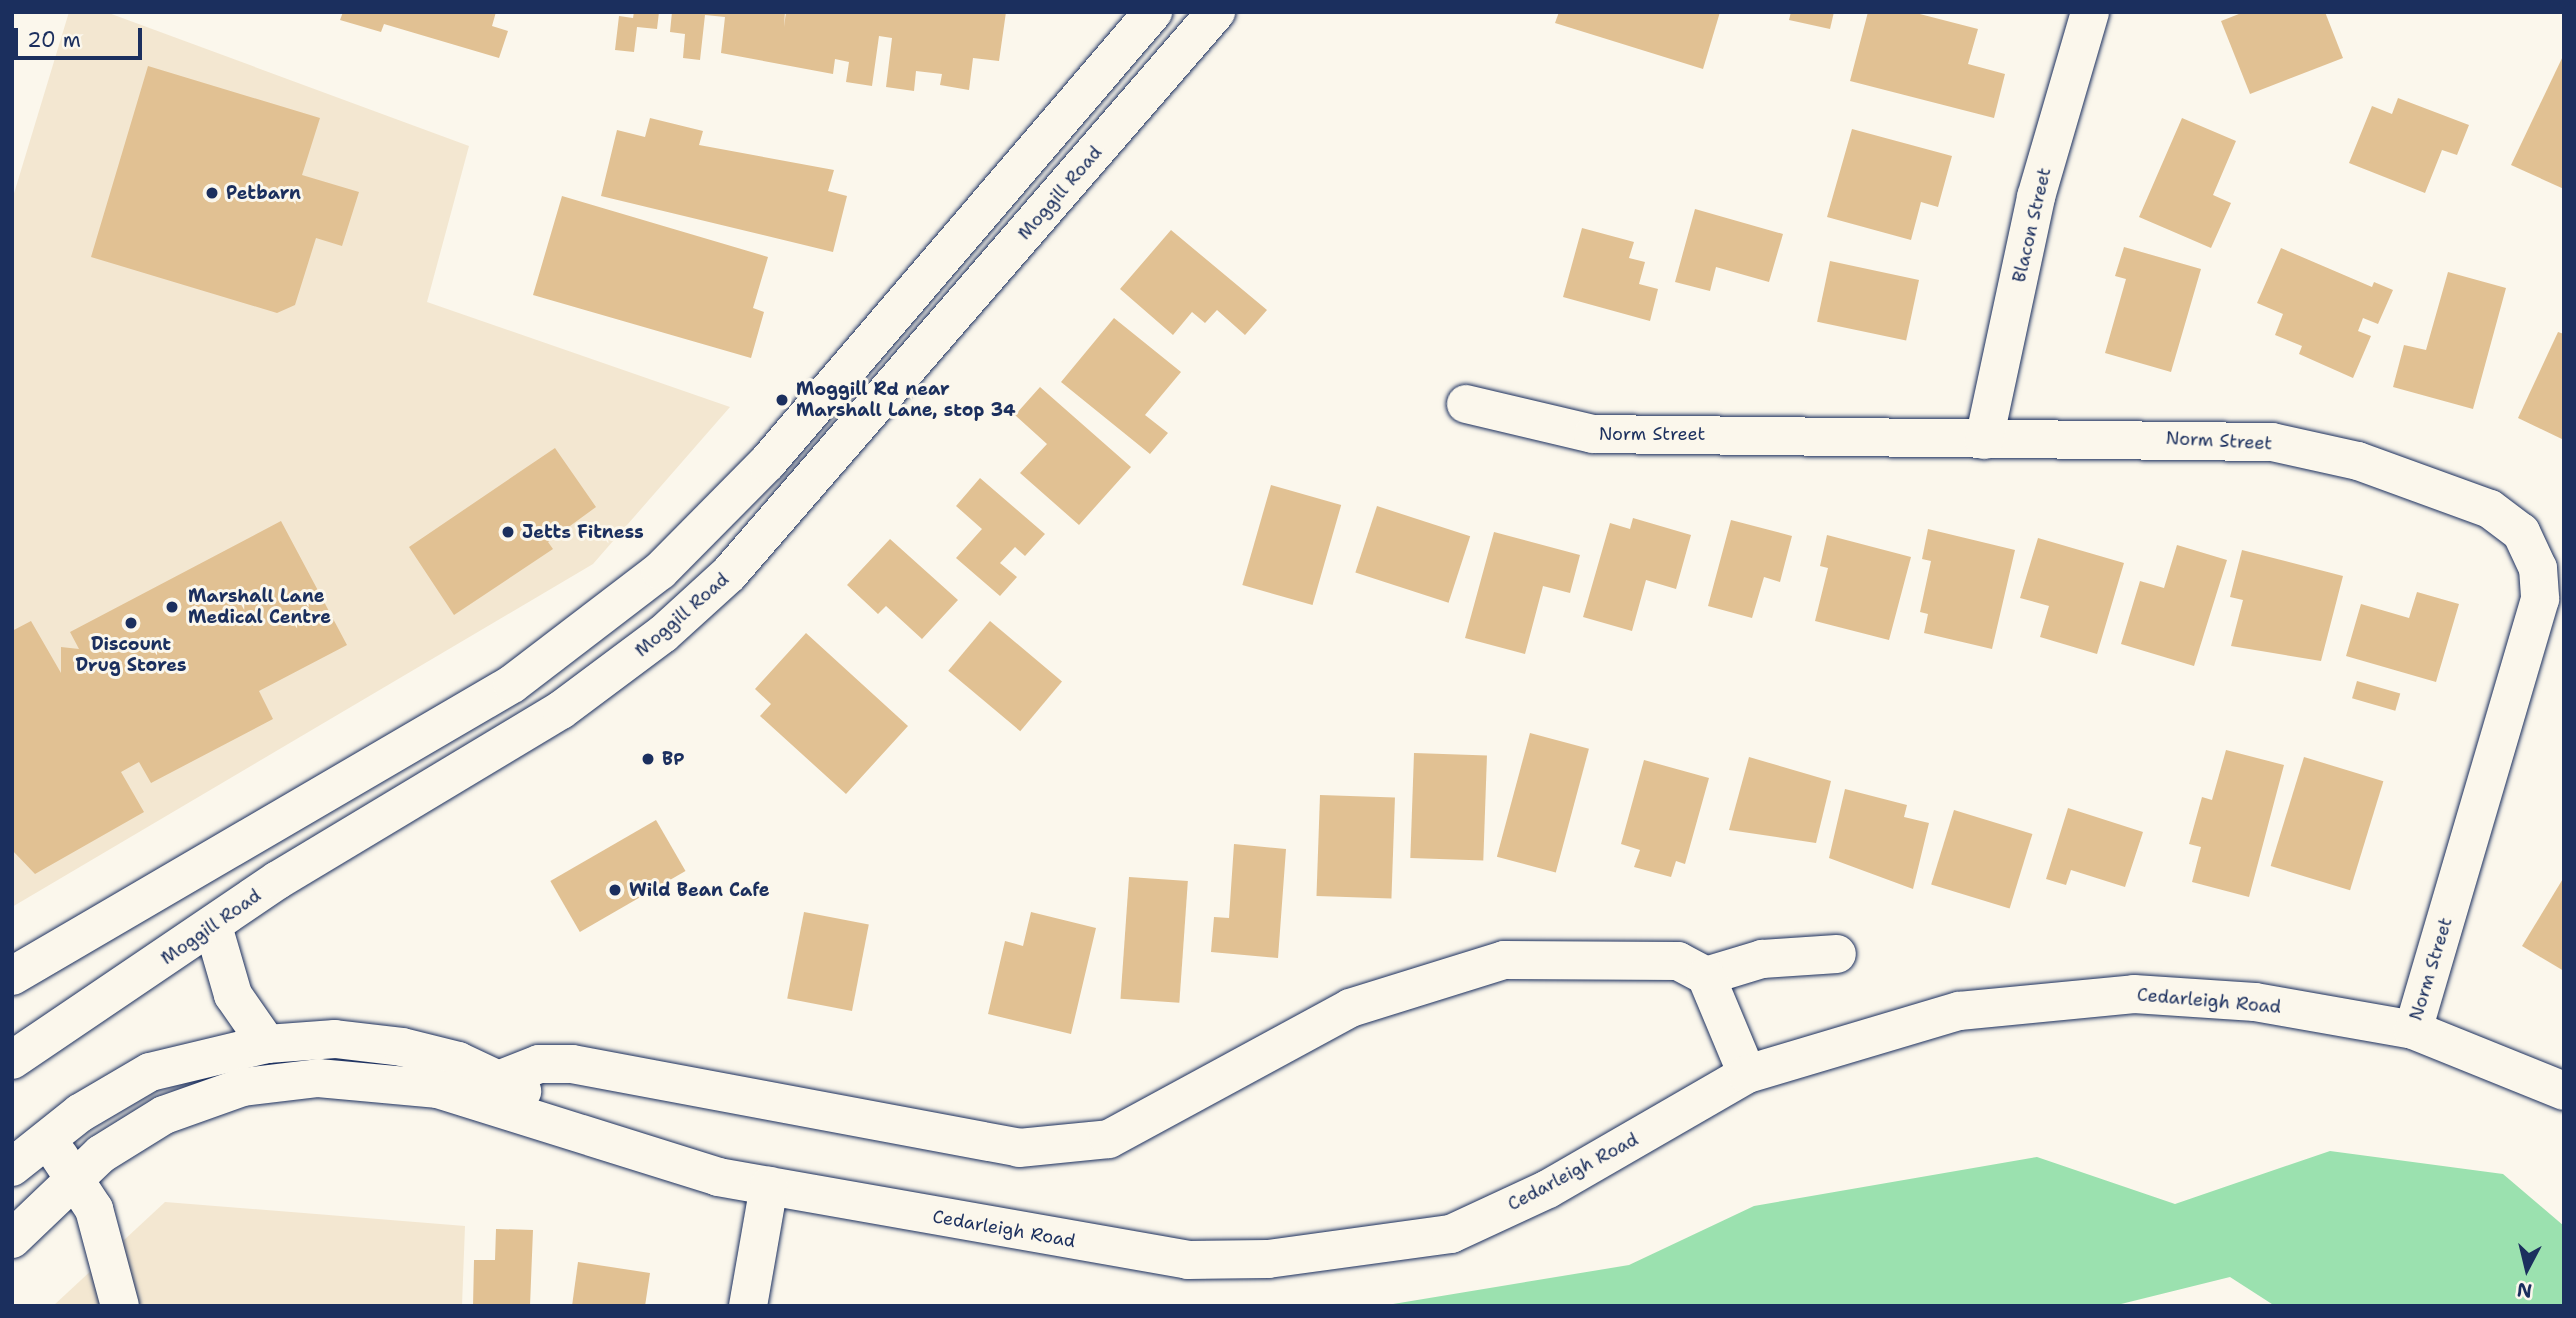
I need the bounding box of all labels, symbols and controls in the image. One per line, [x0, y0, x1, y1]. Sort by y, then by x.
scale bar [18, 14, 145, 58]
text: 20 m [27, 26, 81, 54]
street label: Moggill Road [1013, 142, 1107, 244]
street label: Blacon Street [2008, 166, 2056, 284]
place label: Petbarn [226, 182, 301, 204]
marker: Petbarn [204, 185, 220, 201]
place label: Moggill Rd near Marshall Lane, stop 34 [796, 379, 1016, 422]
marker: Moggill Rd near Marshall Lane, stop 34 [774, 392, 790, 408]
street label: Norm Street [1599, 423, 1705, 445]
street label: Norm Street [2165, 427, 2273, 455]
place label: Jetts Fitness [522, 521, 644, 543]
marker: Jetts Fitness [500, 524, 516, 540]
street label: Moggill Road [631, 568, 733, 662]
place label: Marshall Lane Medical Centre [188, 586, 331, 628]
marker: Marshall Lane Medical Centre [162, 597, 182, 617]
marker: Discount Drug Stores [123, 615, 139, 631]
place label: Discount Drug Stores [75, 634, 187, 676]
place label: BP [662, 748, 685, 770]
marker: BP [640, 751, 656, 767]
place label: Wild Bean Cafe [629, 879, 770, 901]
marker: Wild Bean Cafe [607, 882, 623, 898]
street label: Moggill Road [157, 885, 265, 969]
street label: Norm Street [2405, 915, 2457, 1023]
street label: Cedarleigh Road [2136, 984, 2282, 1018]
street label: Cedarleigh Road [1504, 1128, 1642, 1216]
street label: Cedarleigh Road [931, 1206, 1077, 1252]
north arrow [2492, 1234, 2562, 1304]
text: N [2515, 1277, 2533, 1304]

